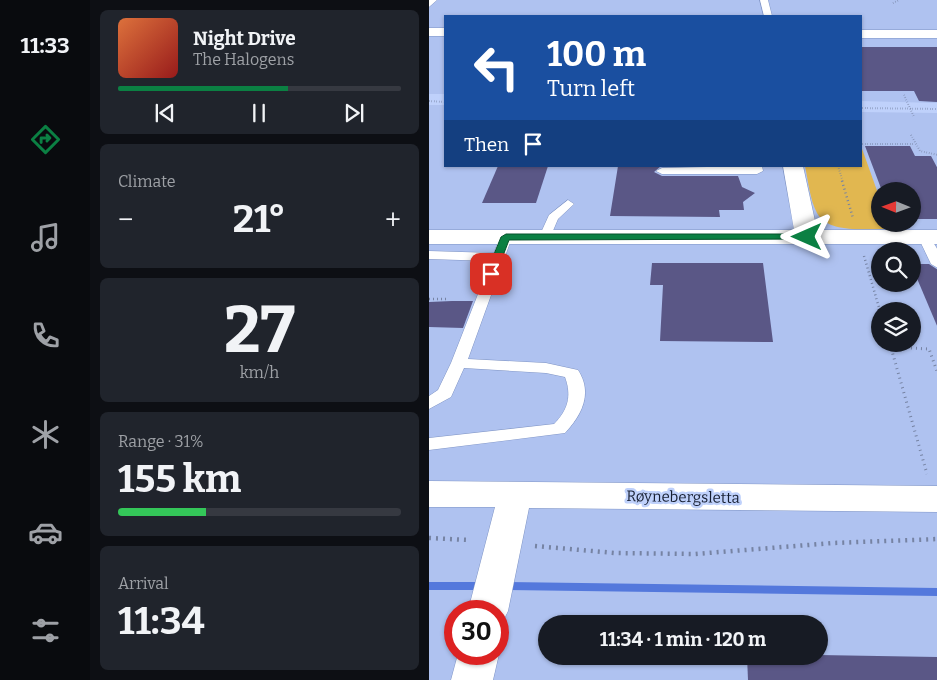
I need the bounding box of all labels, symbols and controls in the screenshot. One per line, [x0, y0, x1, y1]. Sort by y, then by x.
text: Night Drive [193, 27, 296, 50]
text: 11:33 [20, 32, 70, 59]
text: 100 m [547, 33, 646, 75]
icon: left [464, 35, 529, 100]
text: The Halogens [193, 50, 294, 69]
text: Turn left [547, 75, 635, 102]
icon: previous [151, 99, 179, 127]
icon: pause [245, 99, 273, 127]
icon: next [340, 99, 368, 127]
icon: directions [28, 122, 63, 157]
icon: arrive [519, 130, 547, 158]
text: Then [464, 133, 509, 156]
text: Climate [118, 172, 176, 191]
north arrow [871, 182, 921, 232]
map controls [871, 182, 921, 352]
text: 21° [233, 196, 286, 242]
text: − [118, 203, 133, 236]
text: + [385, 203, 401, 236]
position arrow [780, 210, 832, 262]
icon: music [28, 220, 63, 255]
button: search [871, 242, 921, 292]
pin [470, 253, 512, 295]
icon: arrive [477, 260, 505, 288]
text: 27 [224, 291, 295, 369]
button: layers [871, 302, 921, 352]
icon: phone [28, 318, 63, 353]
text: km/h [240, 363, 279, 382]
icon: climate [28, 417, 63, 452]
text: Range · 31% [118, 432, 204, 451]
text: 155 km [118, 456, 241, 502]
street label: Røynebergsletta [626, 487, 740, 507]
icon: car [28, 515, 63, 550]
text: Arrival [118, 574, 169, 593]
text: 11:34 [118, 598, 205, 644]
speed limit sign: 30 [444, 600, 509, 665]
icon: filters [28, 613, 63, 648]
text: 11:34 · 1 min · 120 m [600, 628, 766, 651]

